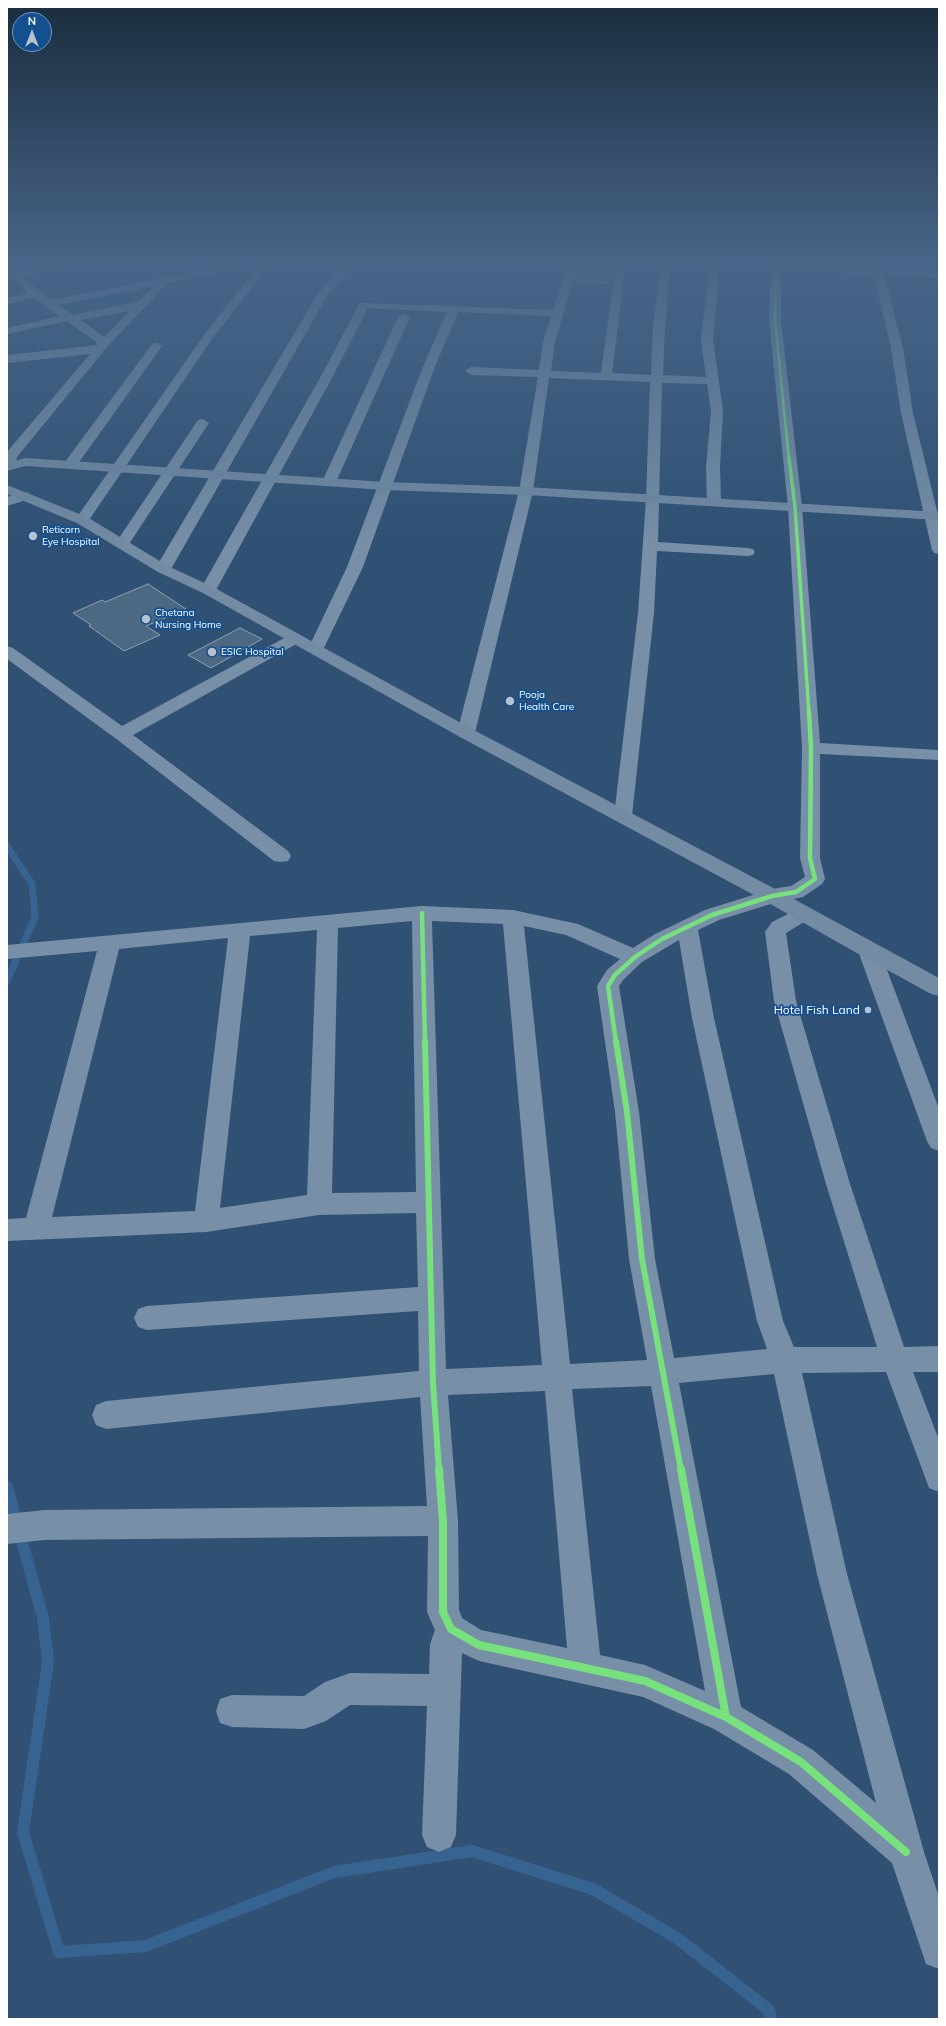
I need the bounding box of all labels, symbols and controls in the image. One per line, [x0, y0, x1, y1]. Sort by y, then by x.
north arrow [12, 12, 52, 52]
text: N [28, 14, 36, 28]
place label: Reticorn Eye Hospital [42, 524, 100, 548]
marker: Reticorn Eye Hospital [27, 530, 39, 542]
place label: Chetana Nursing Home [155, 607, 221, 630]
marker: Chetana Nursing Home [140, 613, 152, 625]
marker: ESIC Hospital [206, 646, 218, 658]
place label: ESIC Hospital [221, 646, 284, 658]
place label: Pooja Health Care [519, 689, 574, 712]
marker: Pooja Health Care [504, 695, 516, 707]
place label: Hotel Fish Land [774, 1003, 860, 1017]
marker: Hotel Fish Land [863, 1005, 873, 1015]

